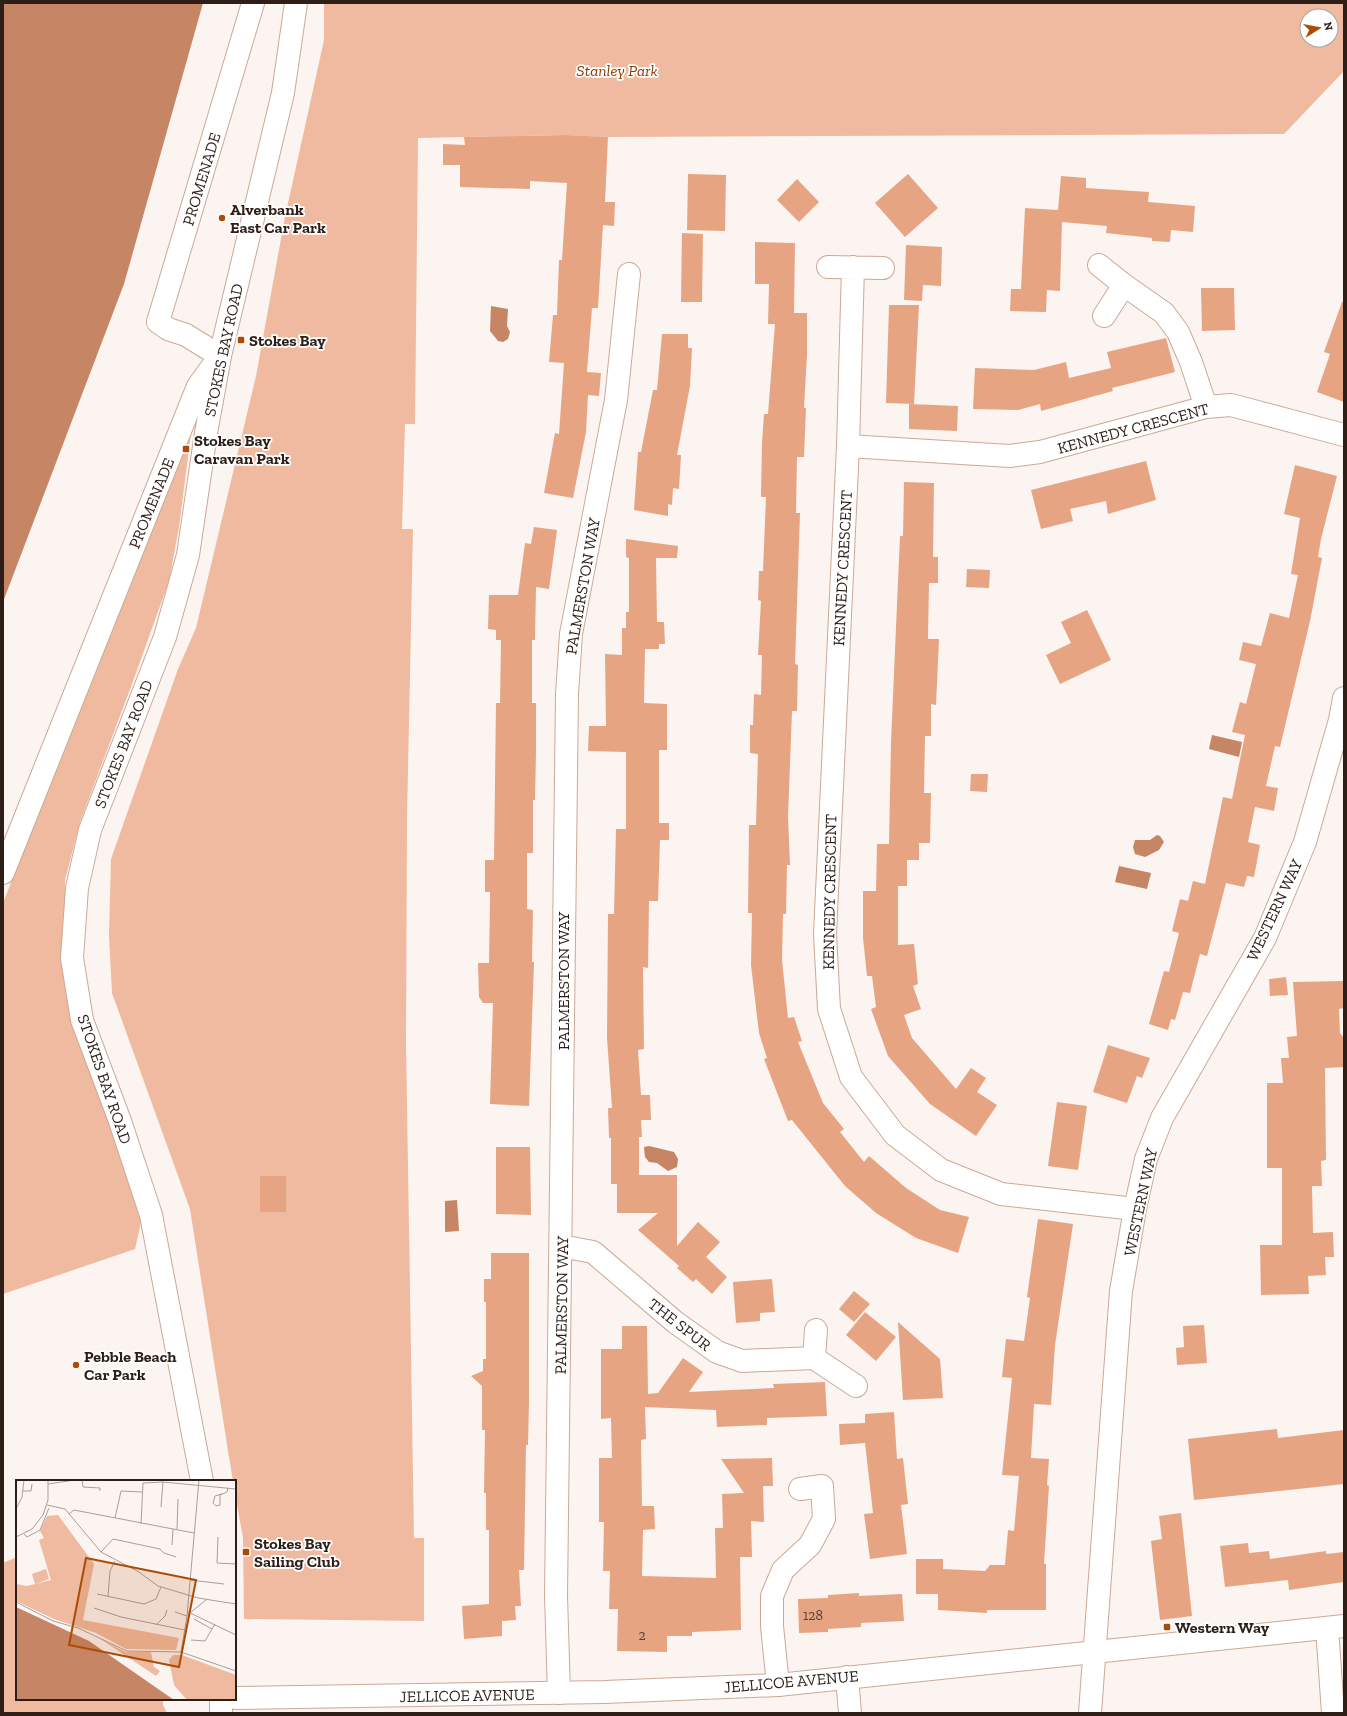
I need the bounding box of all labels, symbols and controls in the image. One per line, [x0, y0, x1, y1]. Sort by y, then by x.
north arrow [1299, 8, 1339, 48]
text: N [1321, 21, 1336, 32]
park label: Stanley Park [576, 61, 658, 80]
street label: PROMENADE [178, 130, 225, 228]
place label: Alverbank East Car Park [230, 200, 326, 237]
marker: Alverbank East Car Park [217, 213, 227, 223]
street label: STOKES BAY ROAD [200, 282, 247, 418]
place label: Stokes Bay [249, 331, 326, 350]
marker: Stokes Bay [236, 335, 246, 345]
street label: KENNEDY CRESCENT [1055, 399, 1211, 458]
place label: Stokes Bay Caravan Park [194, 431, 290, 468]
marker: Stokes Bay Caravan Park [181, 444, 191, 454]
street label: PROMENADE [125, 455, 178, 551]
street label: KENNEDY CRESCENT [829, 490, 856, 646]
street label: PALMERSTON WAY [561, 516, 604, 656]
street label: STOKES BAY ROAD [90, 677, 157, 811]
street label: KENNEDY CRESCENT [819, 814, 840, 970]
street label: WESTERN WAY [1243, 856, 1306, 964]
street label: PALMERSTON WAY [554, 912, 573, 1050]
street label: STOKES BAY ROAD [73, 1012, 136, 1146]
street label: WESTERN WAY [1120, 1146, 1161, 1258]
street label: PALMERSTON WAY [551, 1235, 572, 1374]
street label: THE SPUR [645, 1294, 715, 1355]
place label: Pebble Beach Car Park [84, 1347, 177, 1384]
marker: Pebble Beach Car Park [71, 1360, 81, 1370]
inset map [16, 1480, 236, 1700]
place label: Stokes Bay Sailing Club [254, 1534, 340, 1571]
marker: Stokes Bay Sailing Club [241, 1547, 251, 1557]
house number: 128 [803, 1607, 823, 1624]
place label: Western Way [1175, 1618, 1270, 1637]
marker: Western Way [1162, 1622, 1172, 1632]
house number: 2 [638, 1627, 646, 1644]
street label: JELLICOE AVENUE [723, 1666, 859, 1697]
street label: JELLICOE AVENUE [399, 1685, 535, 1706]

